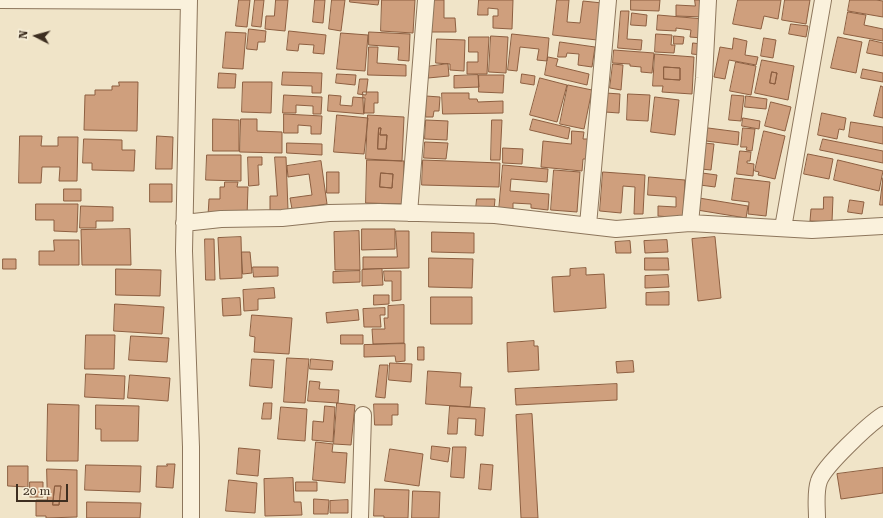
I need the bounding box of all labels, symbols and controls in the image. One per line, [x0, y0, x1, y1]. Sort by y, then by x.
north arrow [16, 16, 56, 56]
text: N [17, 30, 30, 40]
scale bar [18, 476, 70, 502]
text: 20 m [23, 484, 50, 498]

